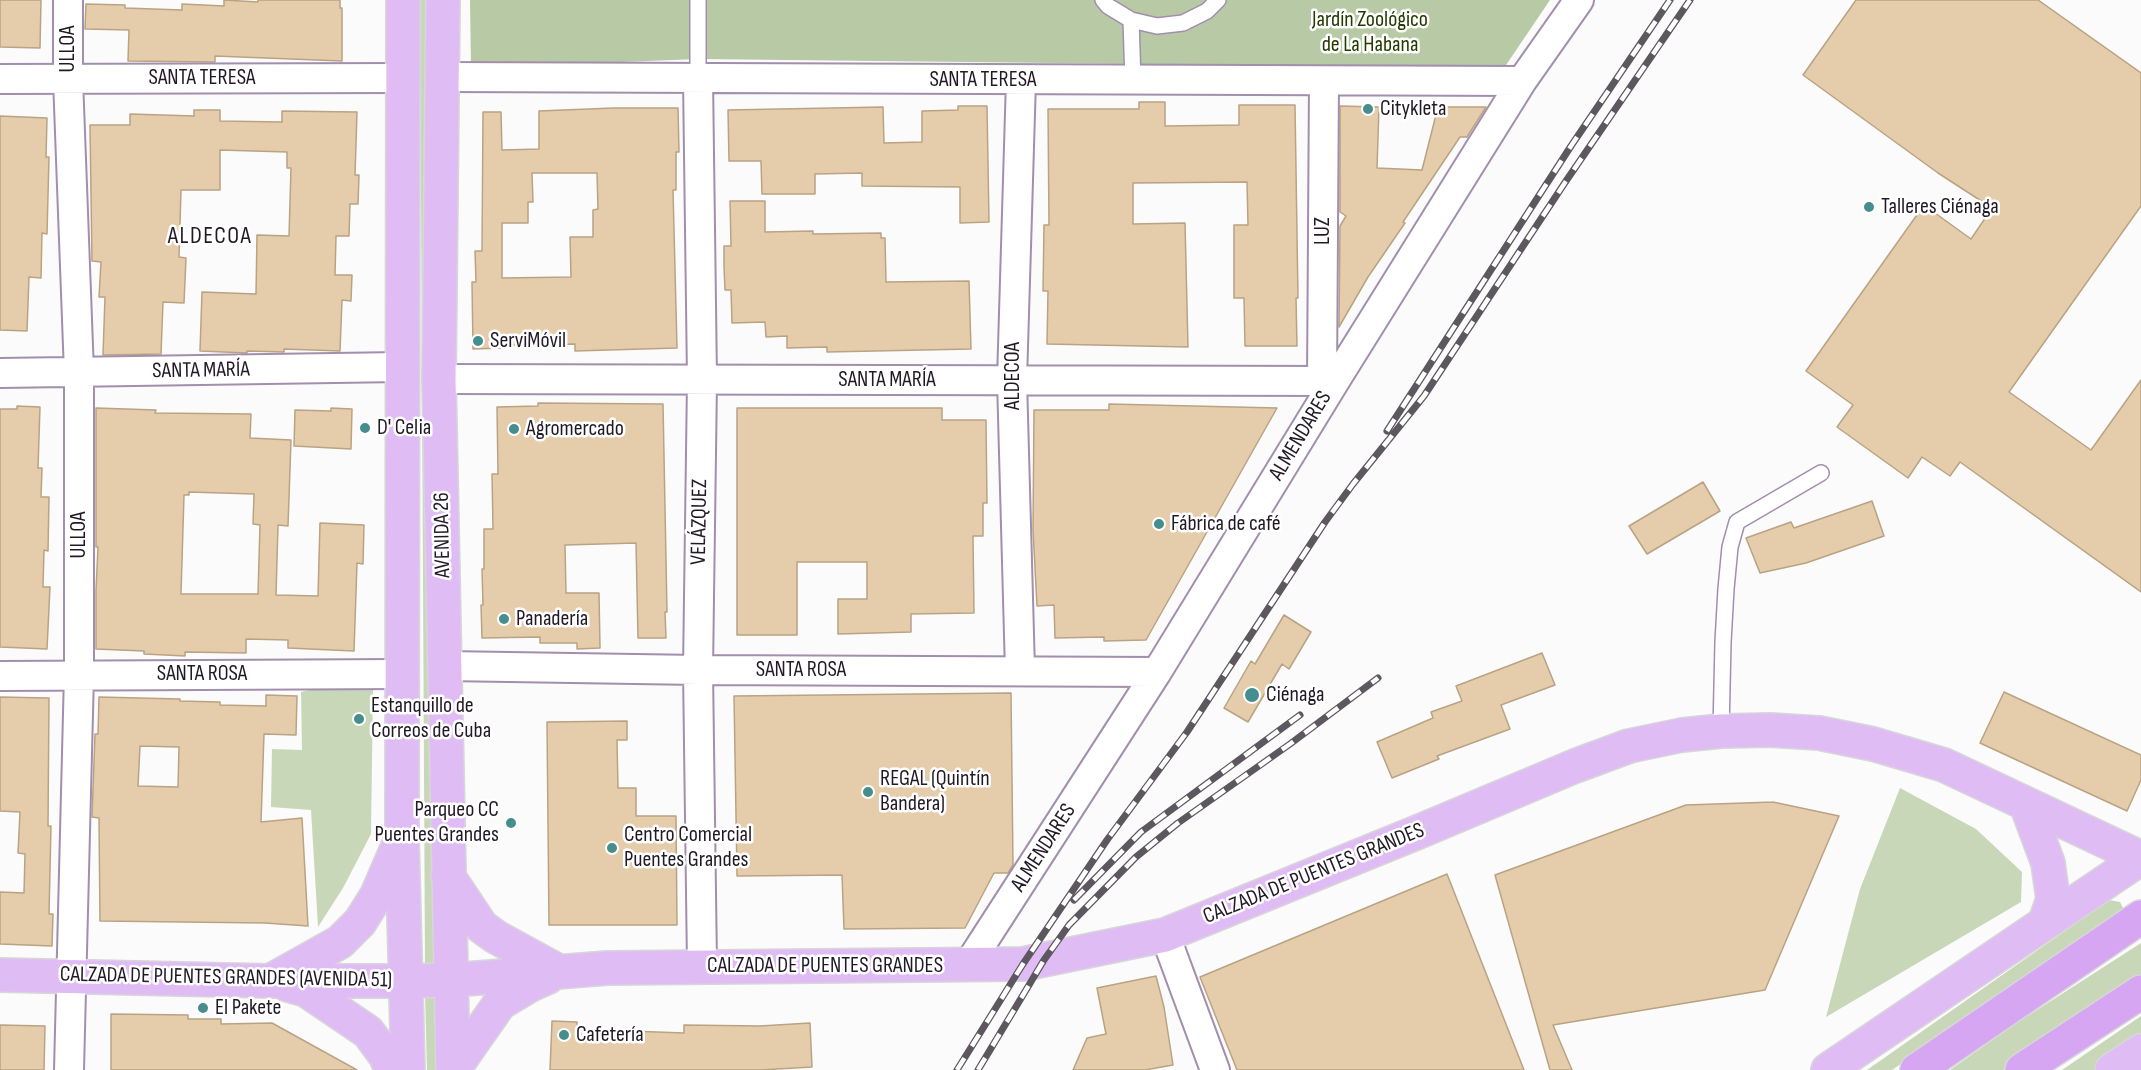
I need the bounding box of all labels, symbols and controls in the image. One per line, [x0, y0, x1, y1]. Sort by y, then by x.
park label: Jardín Zoológico de La Habana [1312, 7, 1428, 58]
street label: ULLOA [55, 26, 81, 72]
street label: SANTA TERESA [148, 65, 256, 91]
street label: SANTA TERESA [929, 67, 1037, 93]
place label: Citykleta [1380, 96, 1446, 122]
marker: Citykleta [1361, 102, 1375, 116]
place label: Talleres Ciénaga [1881, 194, 1999, 220]
marker: Talleres Ciénaga [1862, 200, 1876, 214]
street label: LUZ [1310, 217, 1336, 245]
district label: ALDECOA [168, 223, 252, 251]
place label: ServiMóvil [490, 328, 566, 354]
marker: ServiMóvil [471, 334, 485, 348]
street label: ALDECOA [1000, 342, 1026, 410]
street label: SANTA MARÍA [152, 357, 250, 385]
street label: SANTA MARÍA [838, 367, 936, 393]
street label: ALMENDARES [1264, 387, 1338, 485]
place label: D' Celia [377, 415, 431, 441]
place label: Agromercado [526, 416, 624, 442]
marker: D' Celia [358, 421, 372, 435]
marker: Agromercado [507, 422, 521, 436]
street label: VELÁZQUEZ [686, 479, 714, 565]
street label: AVENIDA 26 [429, 492, 457, 578]
place label: Fábrica de café [1171, 511, 1281, 537]
street label: ULLOA [66, 512, 92, 558]
marker: Fábrica de café [1152, 517, 1166, 531]
place label: Panadería [516, 606, 588, 632]
marker: Panadería [497, 612, 511, 626]
street label: SANTA ROSA [756, 657, 846, 683]
street label: SANTA ROSA [157, 661, 247, 687]
place label: Ciénaga [1266, 682, 1324, 708]
marker: Ciénaga [1243, 686, 1261, 704]
place label: Estanquillo de Correos de Cuba [371, 693, 491, 744]
marker: Estanquillo de Correos de Cuba [352, 712, 366, 726]
place label: REGAL (Quintín Bandera) [880, 766, 990, 818]
marker: REGAL (Quintín Bandera) [861, 785, 875, 799]
place label: Parqueo CC Puentes Grandes [375, 797, 499, 848]
street label: ALMENDARES [1006, 799, 1082, 897]
marker: Parqueo CC Puentes Grandes [504, 816, 518, 830]
street label: CALZADA DE PUENTES GRANDES [1200, 818, 1428, 930]
place label: Centro Comercial Puentes Grandes [624, 822, 752, 873]
marker: Centro Comercial Puentes Grandes [605, 841, 619, 855]
street label: CALZADA DE PUENTES GRANDES [707, 953, 943, 979]
street label: CALZADA DE PUENTES GRANDES (AVENIDA 51) [60, 962, 392, 994]
place label: El Pakete [215, 995, 281, 1021]
marker: El Pakete [196, 1001, 210, 1015]
place label: Cafetería [576, 1022, 644, 1048]
marker: Cafetería [557, 1028, 571, 1042]

